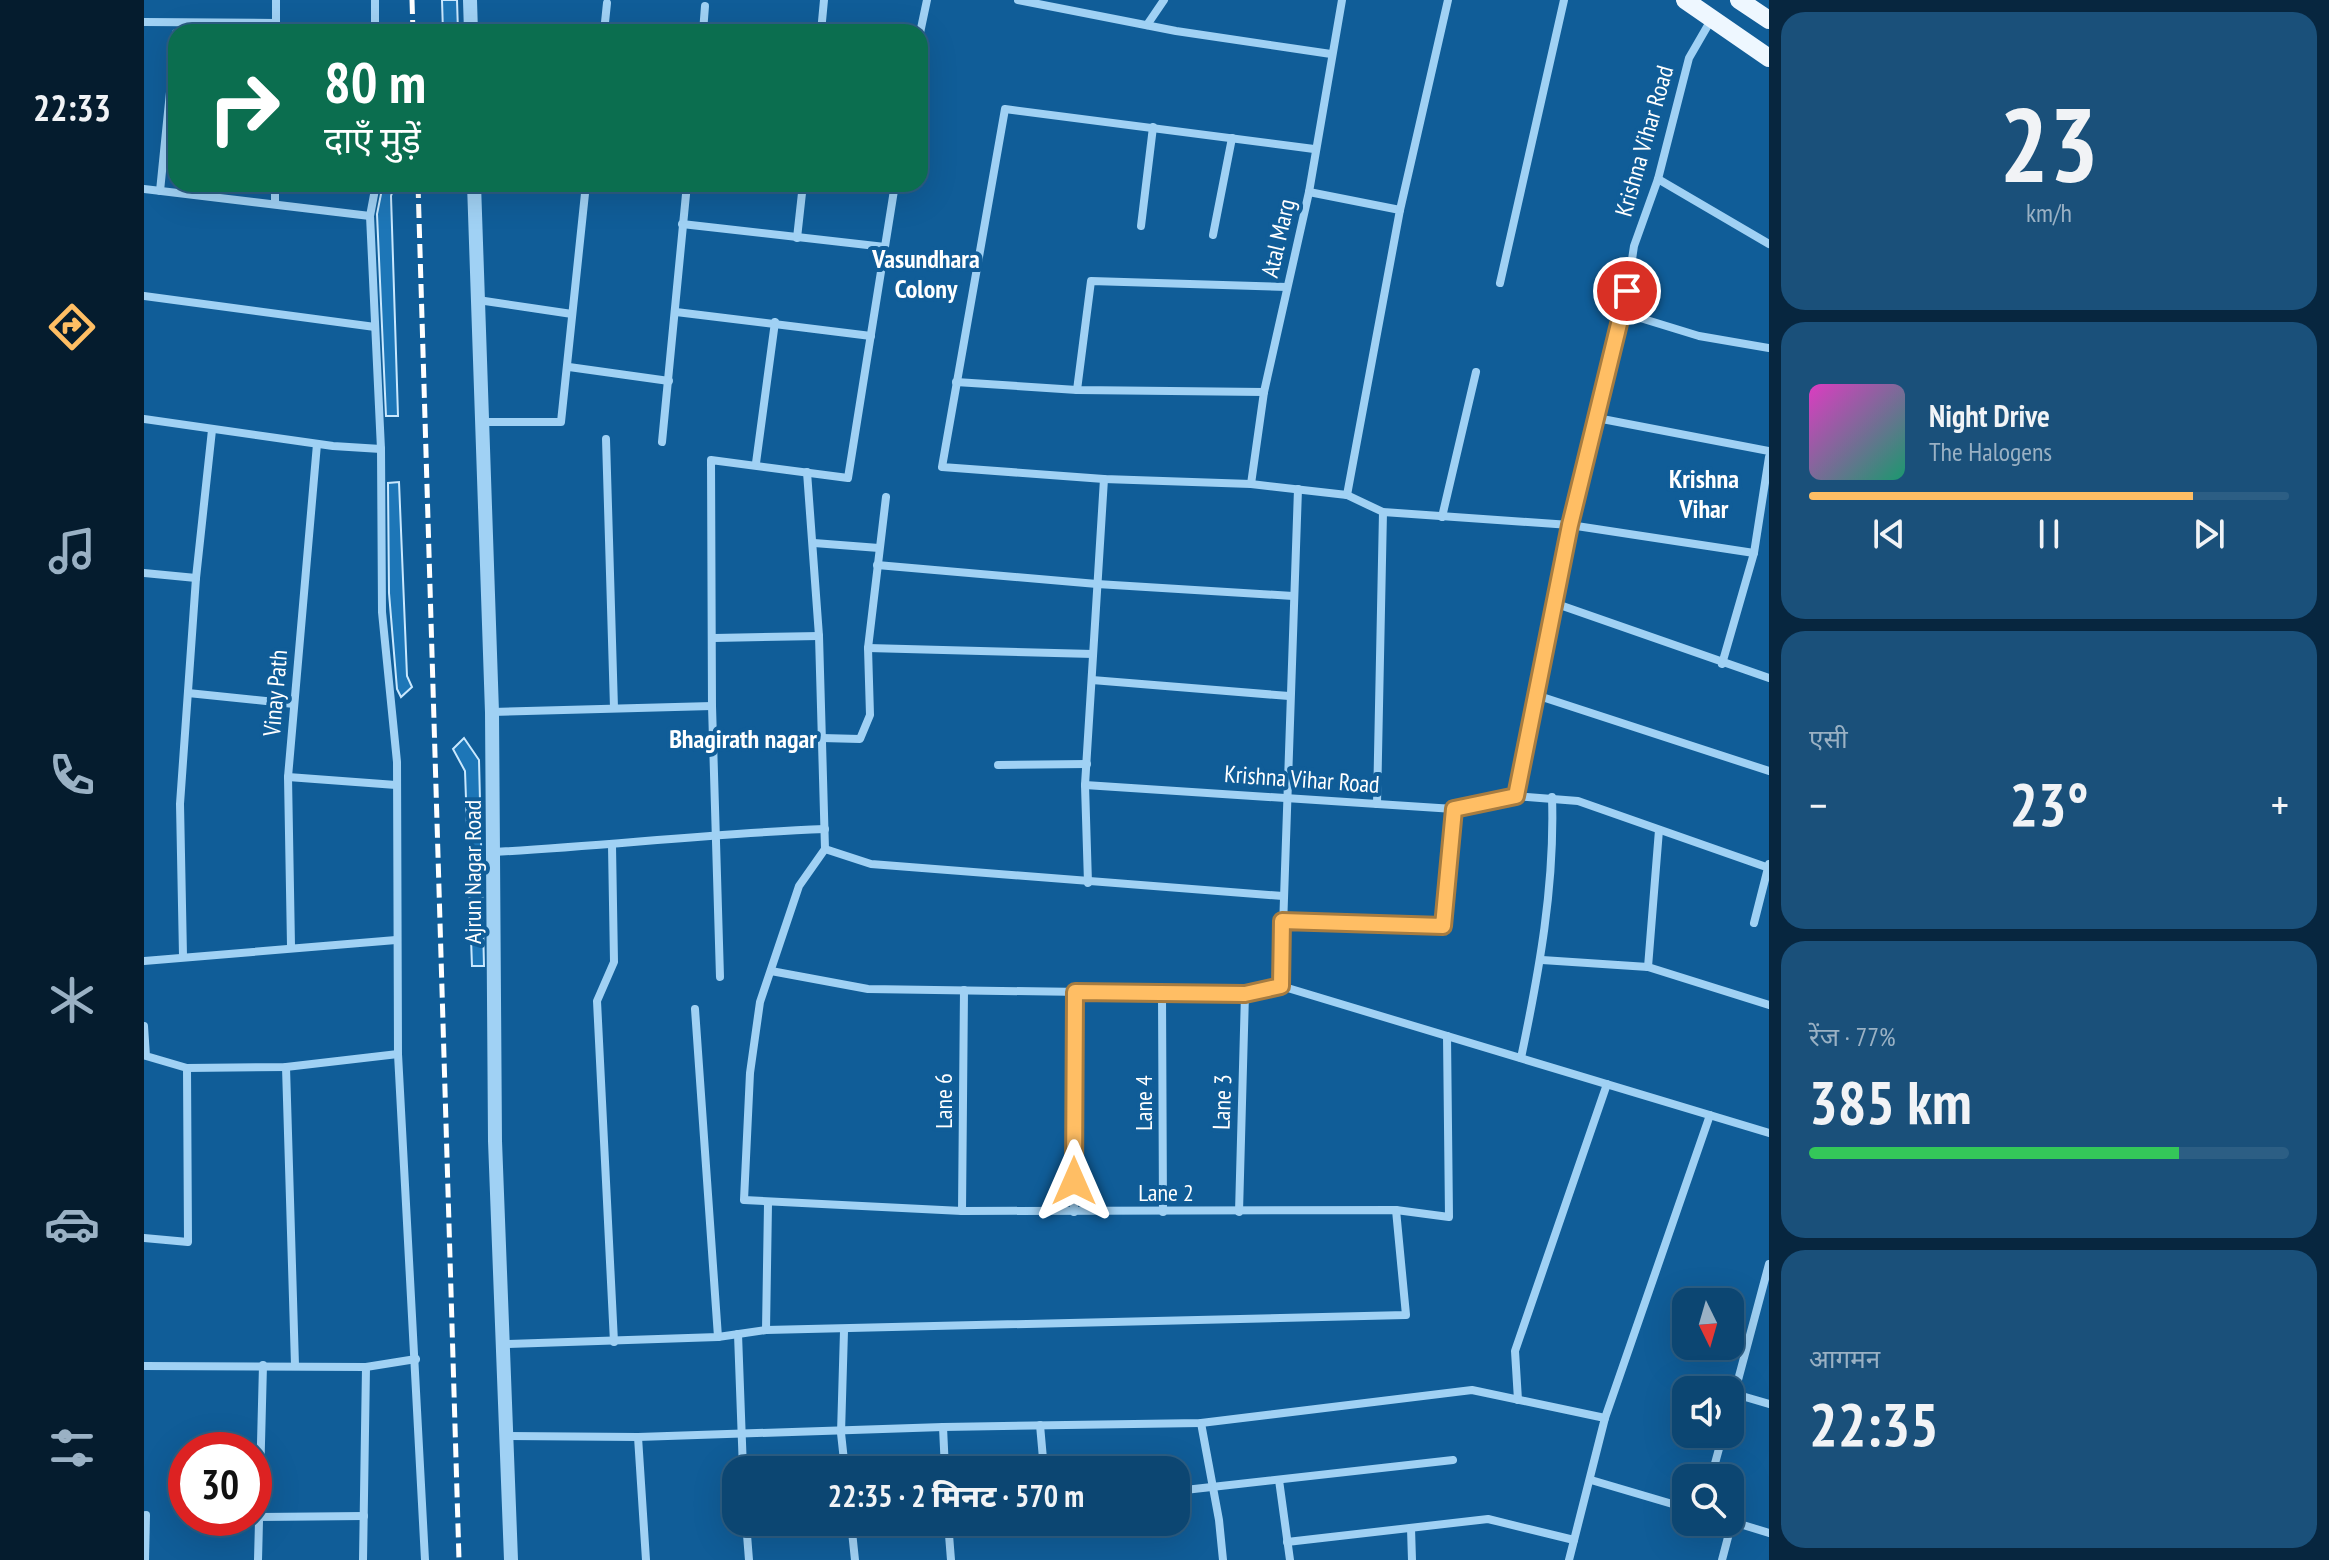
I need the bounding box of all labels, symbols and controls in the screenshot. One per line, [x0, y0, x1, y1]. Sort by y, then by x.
text: 80 m [324, 46, 426, 118]
icon: right [192, 56, 296, 160]
street label: Krishna Vihar Road [1608, 62, 1680, 220]
text: 23 [1999, 76, 2099, 211]
text: 22:33 [33, 84, 111, 131]
text: दाएँ मुड़ें [324, 116, 421, 163]
street label: Atal Marg [1254, 196, 1302, 280]
text: km/h [2026, 196, 2072, 229]
district label: Vasundhara Colony [871, 242, 980, 305]
pin [1593, 257, 1661, 325]
icon: arrive [1605, 269, 1649, 313]
icon: directions [44, 299, 100, 355]
text: Night Drive [1929, 396, 2050, 435]
text: The Halogens [1929, 435, 2052, 468]
district label: Krishna Vihar [1669, 462, 1739, 525]
icon: previous [1867, 512, 1911, 556]
icon: pause [2027, 512, 2071, 556]
icon: next [2187, 512, 2231, 556]
icon: music [44, 523, 100, 579]
street label: Vinay Path [256, 648, 294, 739]
district label: Bhagirath nagar [669, 722, 817, 755]
text: एसी [1809, 722, 1848, 755]
icon: phone [44, 747, 100, 803]
street label: Krishna Vihar Road [1223, 758, 1381, 800]
text: 23° [2009, 765, 2089, 843]
text: − [1809, 776, 1827, 833]
text: + [2271, 776, 2289, 833]
street label: Ajrun Nagar Road [457, 800, 488, 944]
icon: climate [44, 972, 100, 1028]
text: रेंज · 77% [1809, 1020, 1895, 1053]
text: 385 km [1809, 1063, 1972, 1141]
street label: Lane 6 [928, 1073, 959, 1129]
street label: Lane 3 [1206, 1074, 1238, 1130]
street label: Lane 4 [1128, 1075, 1159, 1131]
position arrow [1032, 1139, 1116, 1223]
street label: Lane 2 [1138, 1177, 1194, 1208]
icon: car [44, 1196, 100, 1252]
north arrow [1672, 1288, 1744, 1360]
map controls [1672, 1288, 1744, 1536]
text: आगमन [1809, 1342, 1880, 1375]
button: sound [1672, 1376, 1744, 1448]
text: 22:35 [1809, 1385, 1939, 1463]
icon: filters [44, 1420, 100, 1476]
speed limit sign: 30 [168, 1432, 272, 1536]
button: search [1672, 1464, 1744, 1536]
text: 22:35 · 2 मिनट · 570 m [828, 1476, 1084, 1515]

